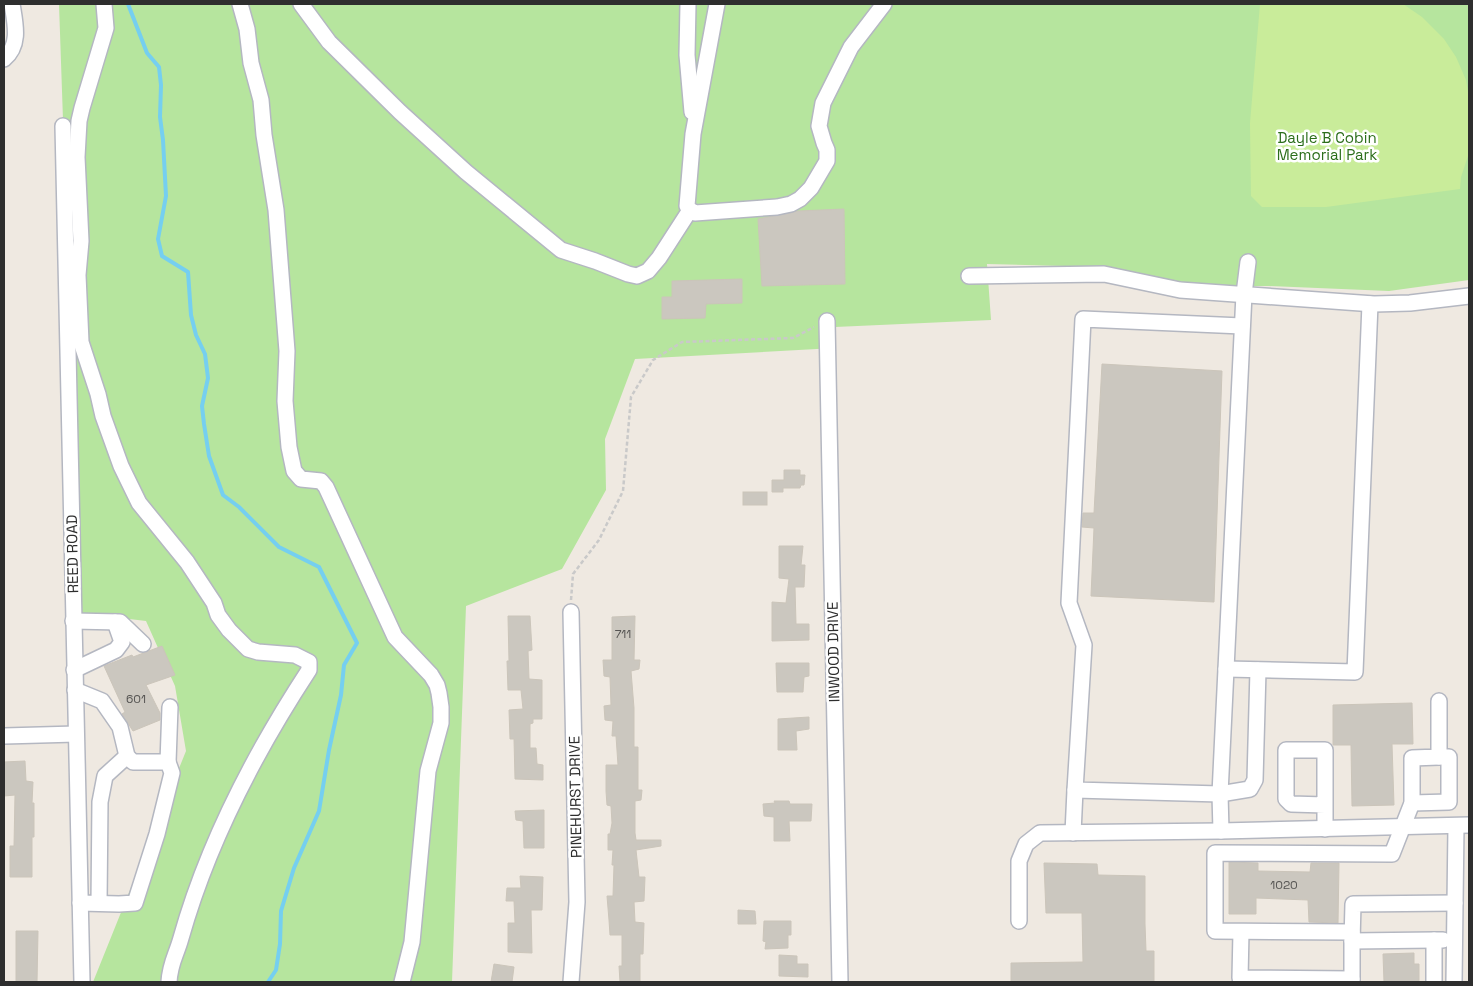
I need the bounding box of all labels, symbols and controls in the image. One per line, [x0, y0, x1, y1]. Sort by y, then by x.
park label: Dayle B Cobin Memorial Park [1277, 128, 1377, 164]
street label: REED ROAD [62, 514, 82, 594]
street label: INWOOD DRIVE [823, 601, 843, 703]
house number: 711 [615, 626, 631, 642]
house number: 601 [126, 691, 146, 707]
street label: PINEHURST DRIVE [564, 736, 586, 858]
house number: 1020 [1270, 877, 1298, 893]

